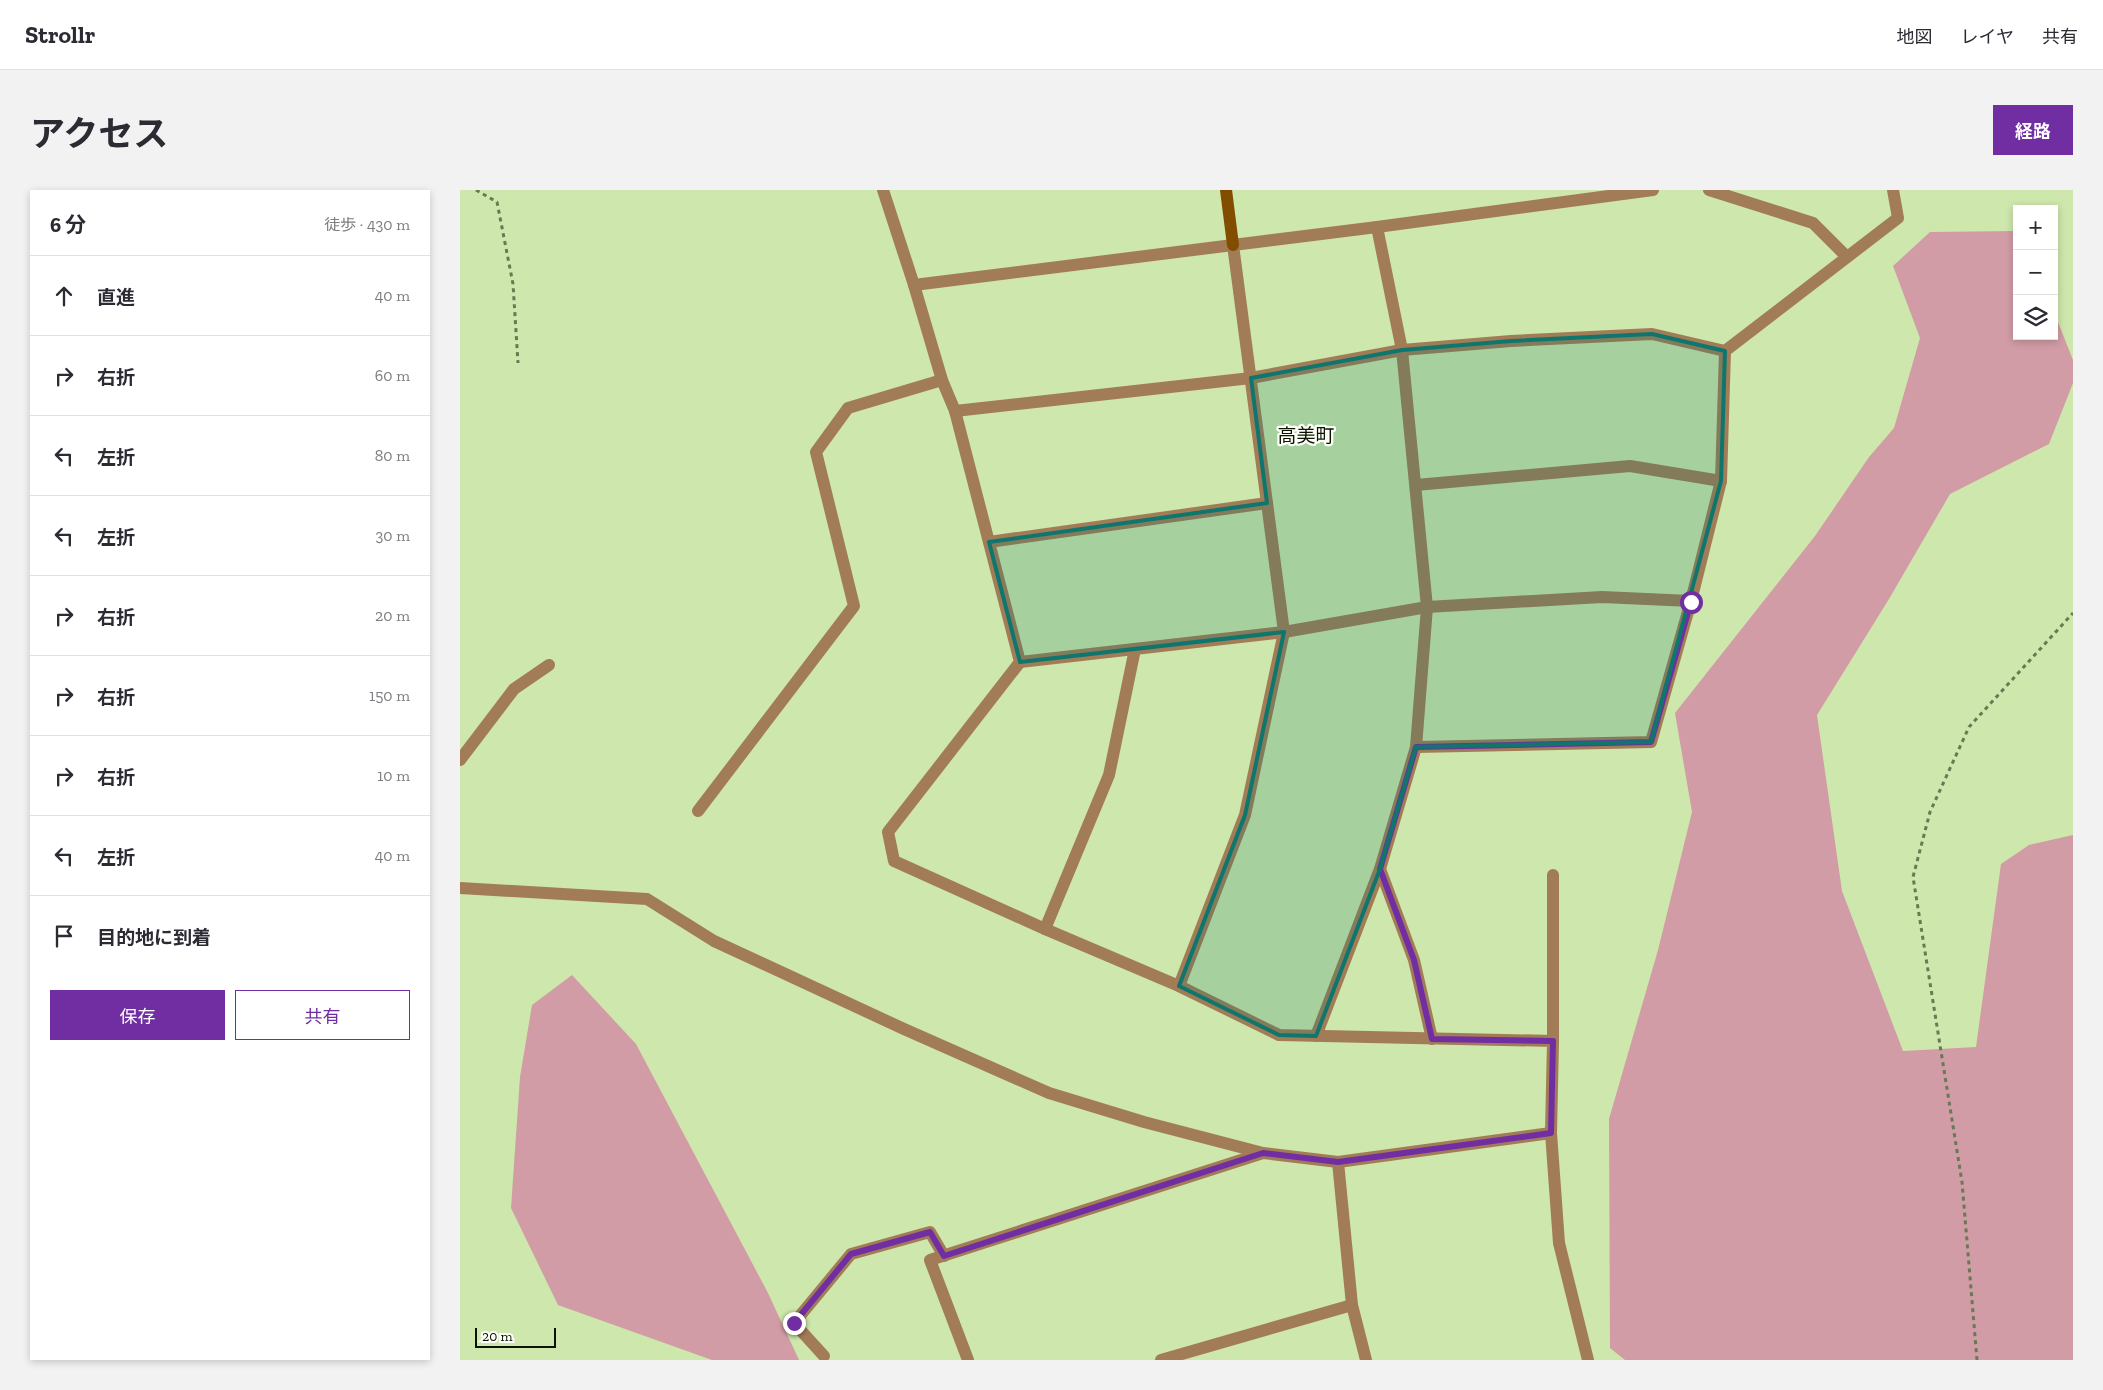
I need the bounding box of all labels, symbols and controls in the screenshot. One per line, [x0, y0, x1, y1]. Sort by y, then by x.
text: Strollr [25, 20, 95, 49]
text: 地図 [1897, 26, 1933, 48]
text: レイヤ [1961, 26, 2014, 48]
text: 共有 [2042, 26, 2078, 48]
button: 経路 [1993, 105, 2073, 155]
text: アクセス [30, 113, 168, 155]
map controls [2013, 205, 2058, 340]
button: + [2013, 205, 2058, 250]
text: 6 分 [50, 212, 86, 237]
text: 徒歩 · 430 m [324, 215, 410, 234]
button: − [2013, 250, 2058, 295]
icon: ahead [50, 282, 78, 310]
text: 直進 [97, 286, 135, 309]
text: 40 m [375, 286, 410, 305]
button: layers [2013, 295, 2058, 340]
icon: right [50, 362, 78, 390]
text: 右折 [97, 366, 135, 389]
text: 60 m [375, 366, 410, 385]
district label: 高美町 [1277, 424, 1335, 447]
icon: left [50, 442, 78, 470]
text: 左折 [97, 446, 135, 469]
text: 80 m [375, 446, 410, 465]
icon: left [50, 522, 78, 550]
text: 左折 [97, 526, 135, 549]
text: 30 m [376, 526, 410, 545]
route start [1680, 591, 1703, 614]
icon: right [50, 602, 78, 630]
text: 右折 [97, 606, 135, 629]
text: 20 m [375, 606, 410, 625]
icon: right [50, 682, 78, 710]
text: 右折 [97, 686, 135, 709]
text: 150 m [369, 686, 410, 705]
icon: right [50, 762, 78, 790]
text: 右折 [97, 766, 135, 789]
text: 10 m [377, 766, 410, 785]
icon: left [50, 842, 78, 870]
text: 左折 [97, 846, 135, 869]
text: 40 m [375, 846, 410, 865]
icon: arrive [50, 922, 78, 950]
text: 目的地に到着 [97, 926, 211, 949]
button: 保存 [50, 990, 225, 1040]
button: 共有 [235, 990, 410, 1040]
route end [783, 1312, 806, 1335]
scale bar [475, 1325, 556, 1348]
text: 20 m [482, 1328, 513, 1345]

